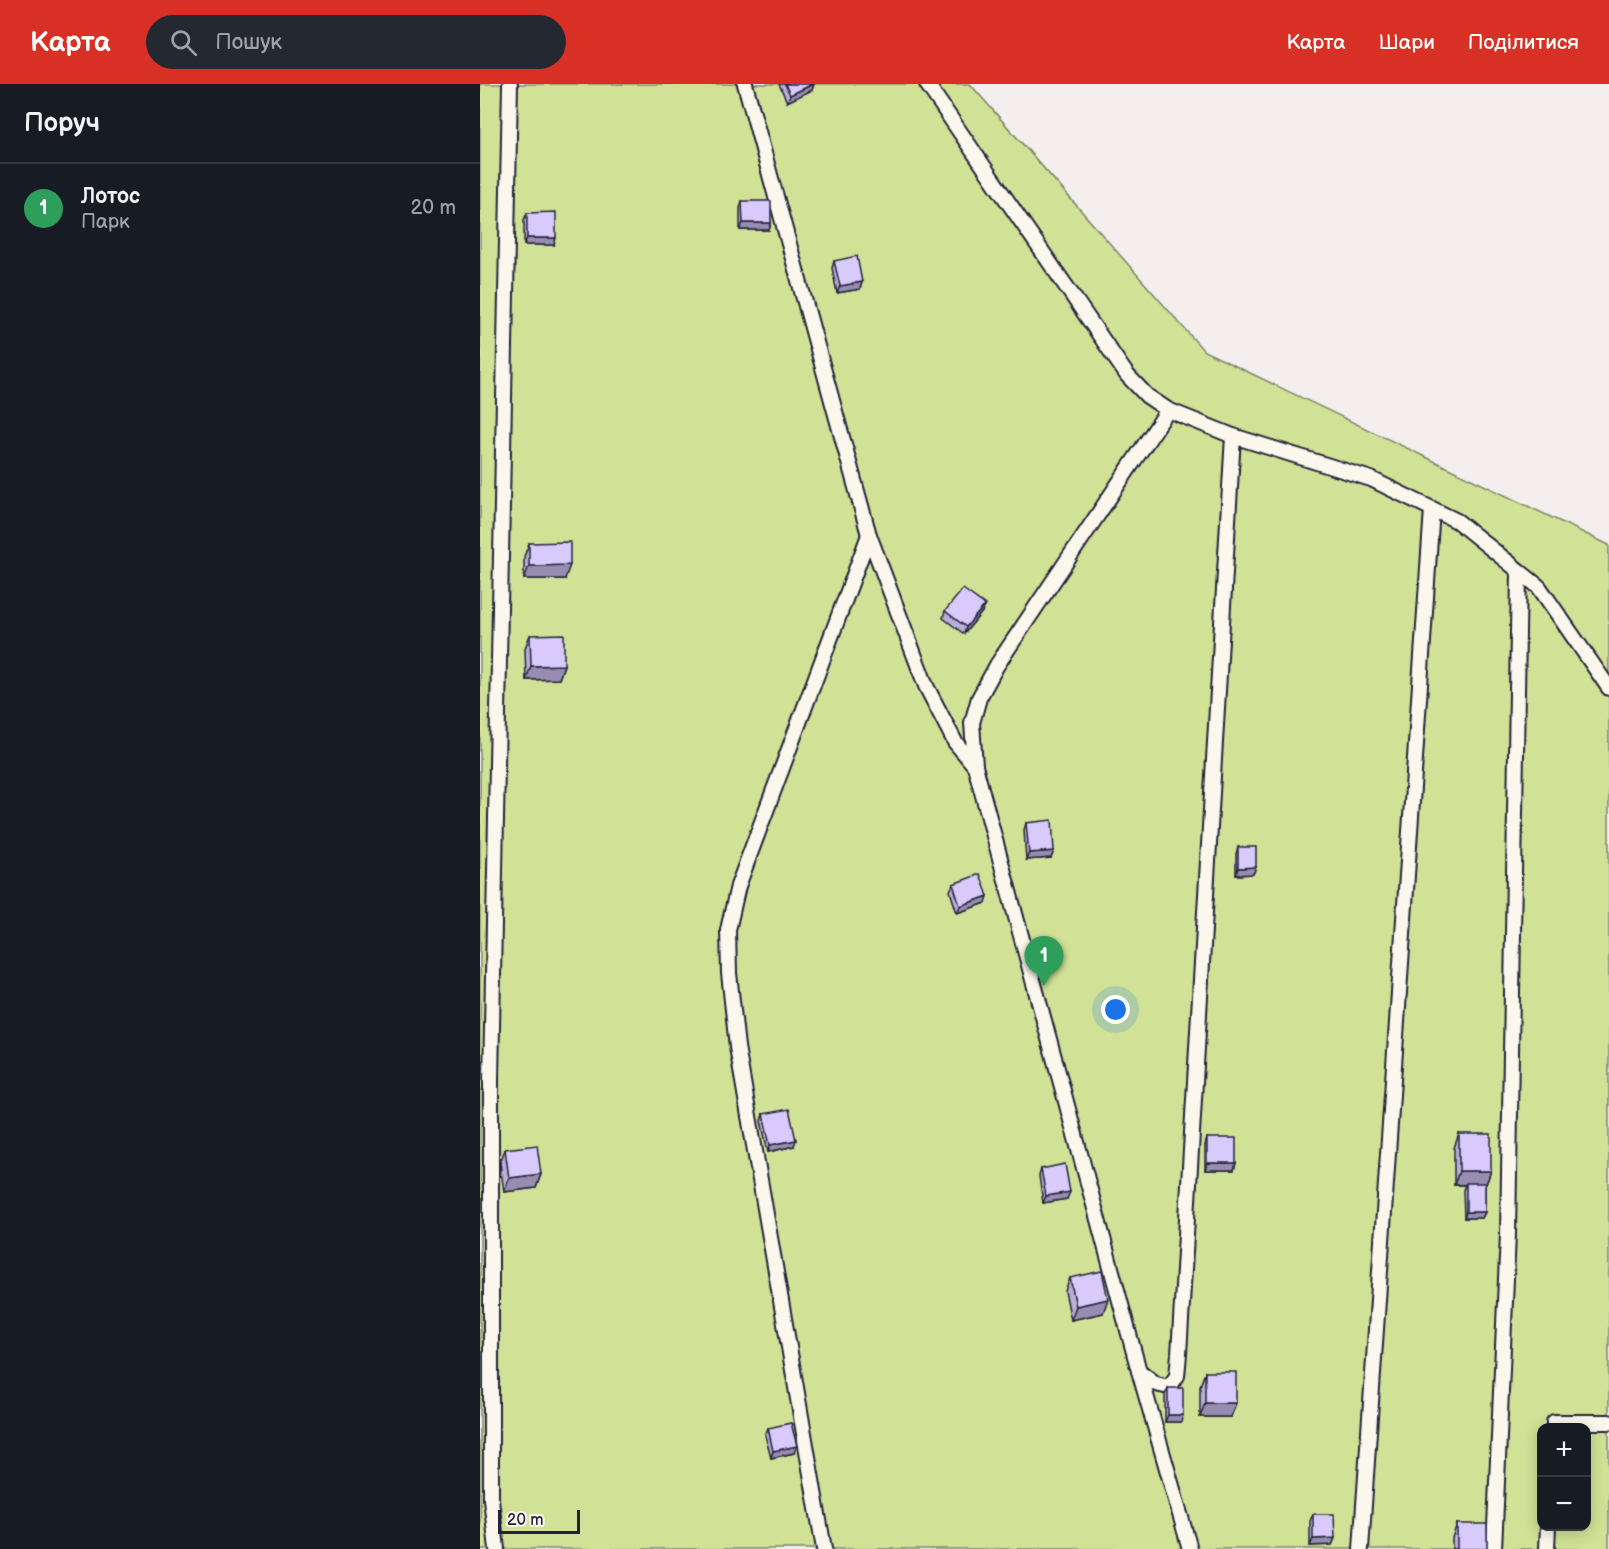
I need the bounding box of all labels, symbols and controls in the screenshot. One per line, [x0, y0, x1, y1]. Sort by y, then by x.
search box [146, 15, 566, 69]
text: Карта [30, 26, 110, 59]
icon: search [167, 26, 200, 59]
text: Пошук [215, 29, 282, 56]
text: Карта [1286, 30, 1346, 55]
text: Шари [1379, 30, 1435, 55]
text: Поділитися [1468, 30, 1579, 55]
text: Поруч [24, 108, 100, 139]
text: Лотос [81, 183, 140, 210]
text: 1 [39, 196, 48, 220]
text: 20 m [411, 196, 456, 220]
text: Парк [81, 210, 130, 234]
pin: 1 [1024, 936, 1064, 986]
your location [1101, 995, 1130, 1024]
map controls [1537, 1423, 1591, 1531]
button: + [1537, 1423, 1591, 1477]
button: − [1537, 1477, 1591, 1531]
scale bar [498, 1507, 580, 1534]
text: 20 m [507, 1511, 543, 1530]

